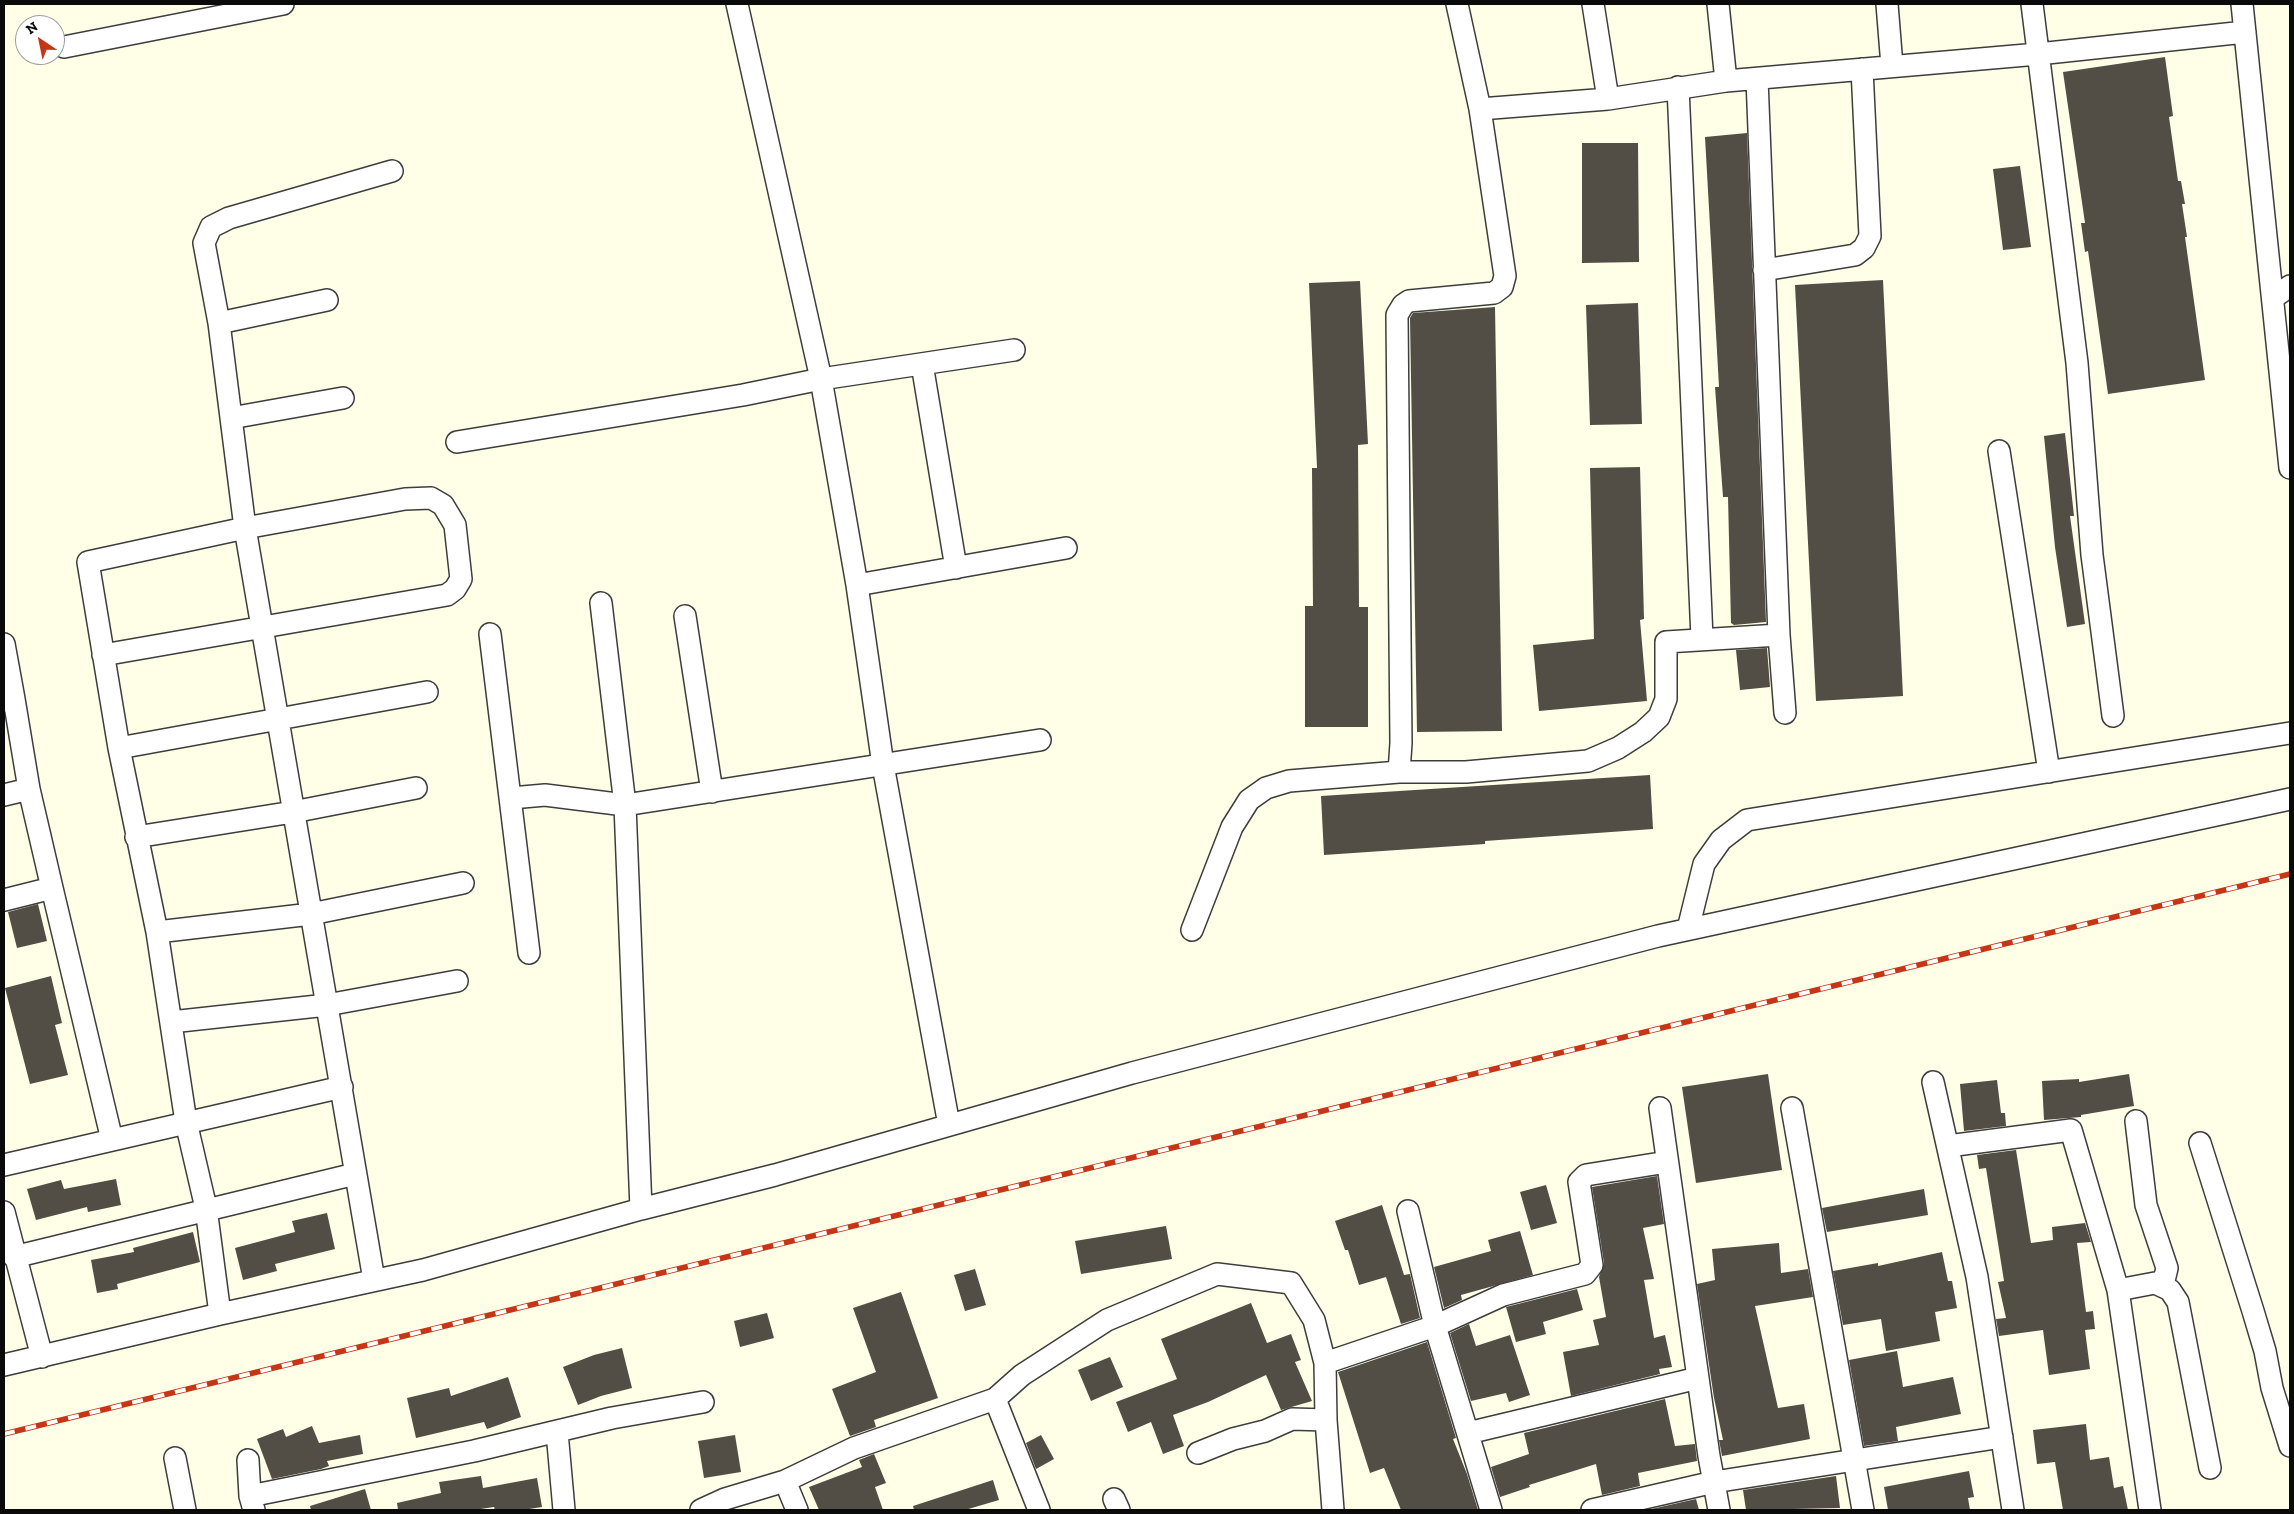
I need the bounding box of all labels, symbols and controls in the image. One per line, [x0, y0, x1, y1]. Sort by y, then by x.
north arrow [15, 15, 65, 65]
text: N [23, 18, 41, 38]

